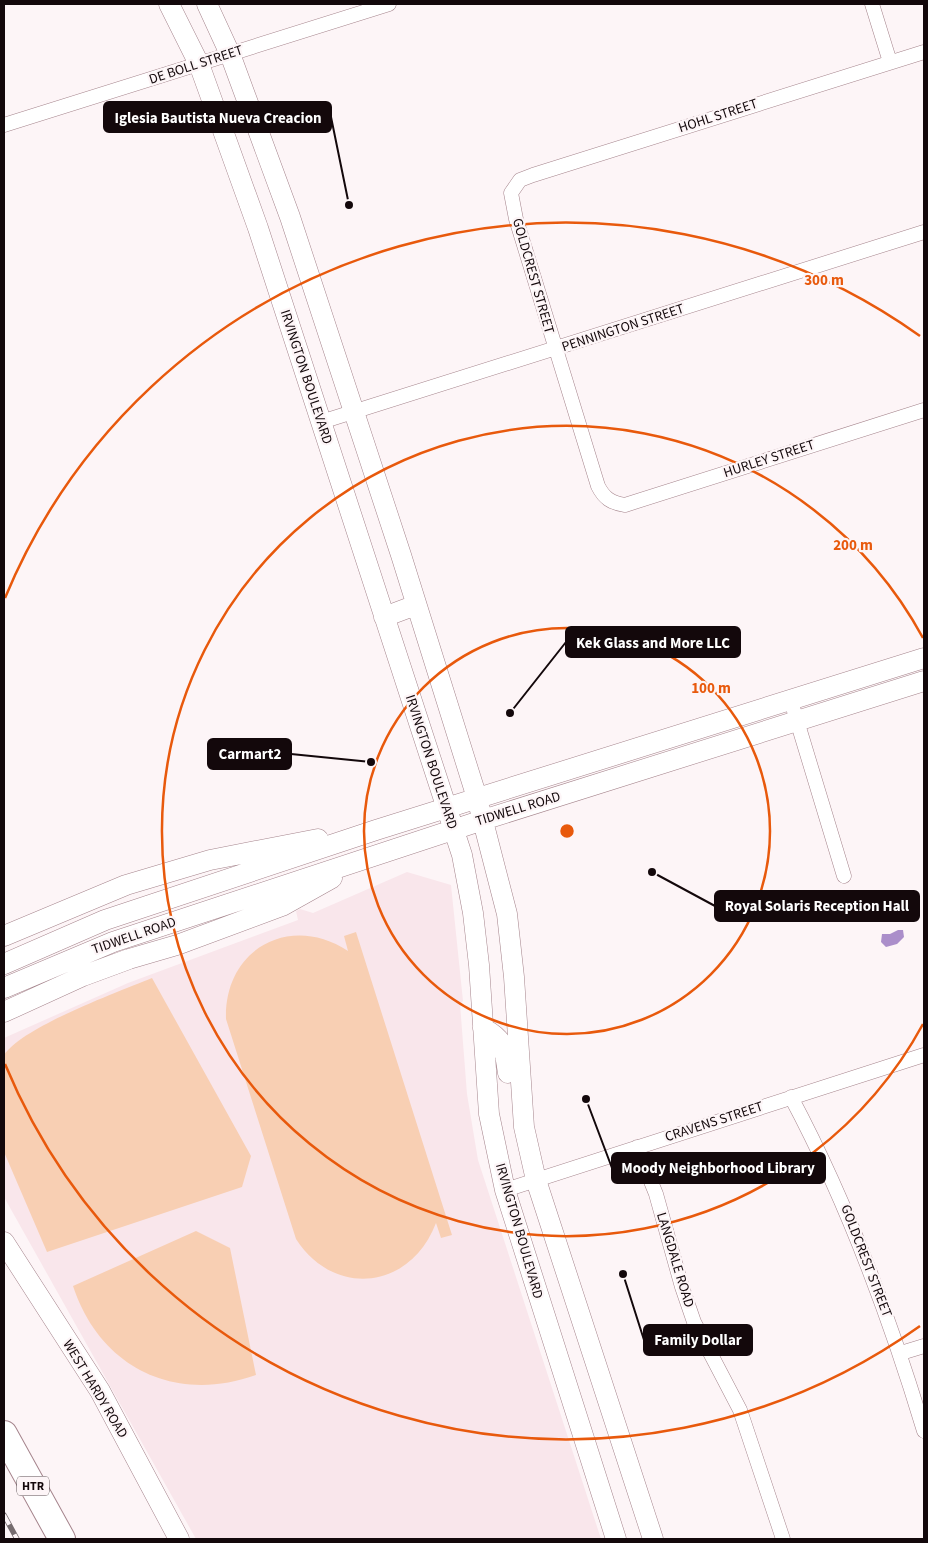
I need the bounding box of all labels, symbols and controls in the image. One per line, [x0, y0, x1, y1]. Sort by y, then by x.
street label: DE BOLL STREET [146, 40, 246, 90]
street label: HOHL STREET [676, 94, 761, 138]
callout: Iglesia Bautista Nueva Creacion [104, 102, 331, 132]
text: Iglesia Bautista Nueva Creacion [114, 108, 322, 129]
street label: GOLDCREST STREET [507, 216, 559, 336]
text: 300 m [804, 270, 844, 291]
street label: PENNINGTON STREET [559, 299, 687, 357]
street label: IRVINGTON BOULEVARD [275, 307, 337, 447]
street label: HURLEY STREET [721, 435, 818, 483]
text: 200 m [833, 535, 873, 556]
callout: Kek Glass and More LLC [566, 627, 740, 657]
text: Kek Glass and More LLC [576, 633, 730, 654]
text: 100 m [691, 678, 731, 699]
street label: IRVINGTON BOULEVARD [400, 692, 462, 832]
callout: Carmart2 [208, 739, 291, 769]
text: Carmart2 [218, 744, 282, 765]
street label: TIDWELL ROAD [473, 787, 563, 831]
centre of rings [558, 822, 576, 840]
callout: Royal Solaris Reception Hall [715, 891, 919, 921]
text: Royal Solaris Reception Hall [725, 896, 910, 917]
street label: TIDWELL ROAD [89, 912, 179, 960]
street label: CRAVENS STREET [662, 1097, 766, 1147]
callout: Moody Neighborhood Library [612, 1153, 825, 1183]
text: Moody Neighborhood Library [621, 1158, 815, 1179]
street label: IRVINGTON BOULEVARD [490, 1161, 548, 1301]
street label: GOLDCREST STREET [835, 1202, 897, 1321]
street label: LANGDALE ROAD [651, 1210, 699, 1310]
callout: Family Dollar [644, 1325, 752, 1355]
text: Family Dollar [654, 1330, 742, 1351]
street label: WEST HARDY ROAD [58, 1336, 132, 1442]
road number: HTR [17, 1476, 49, 1495]

